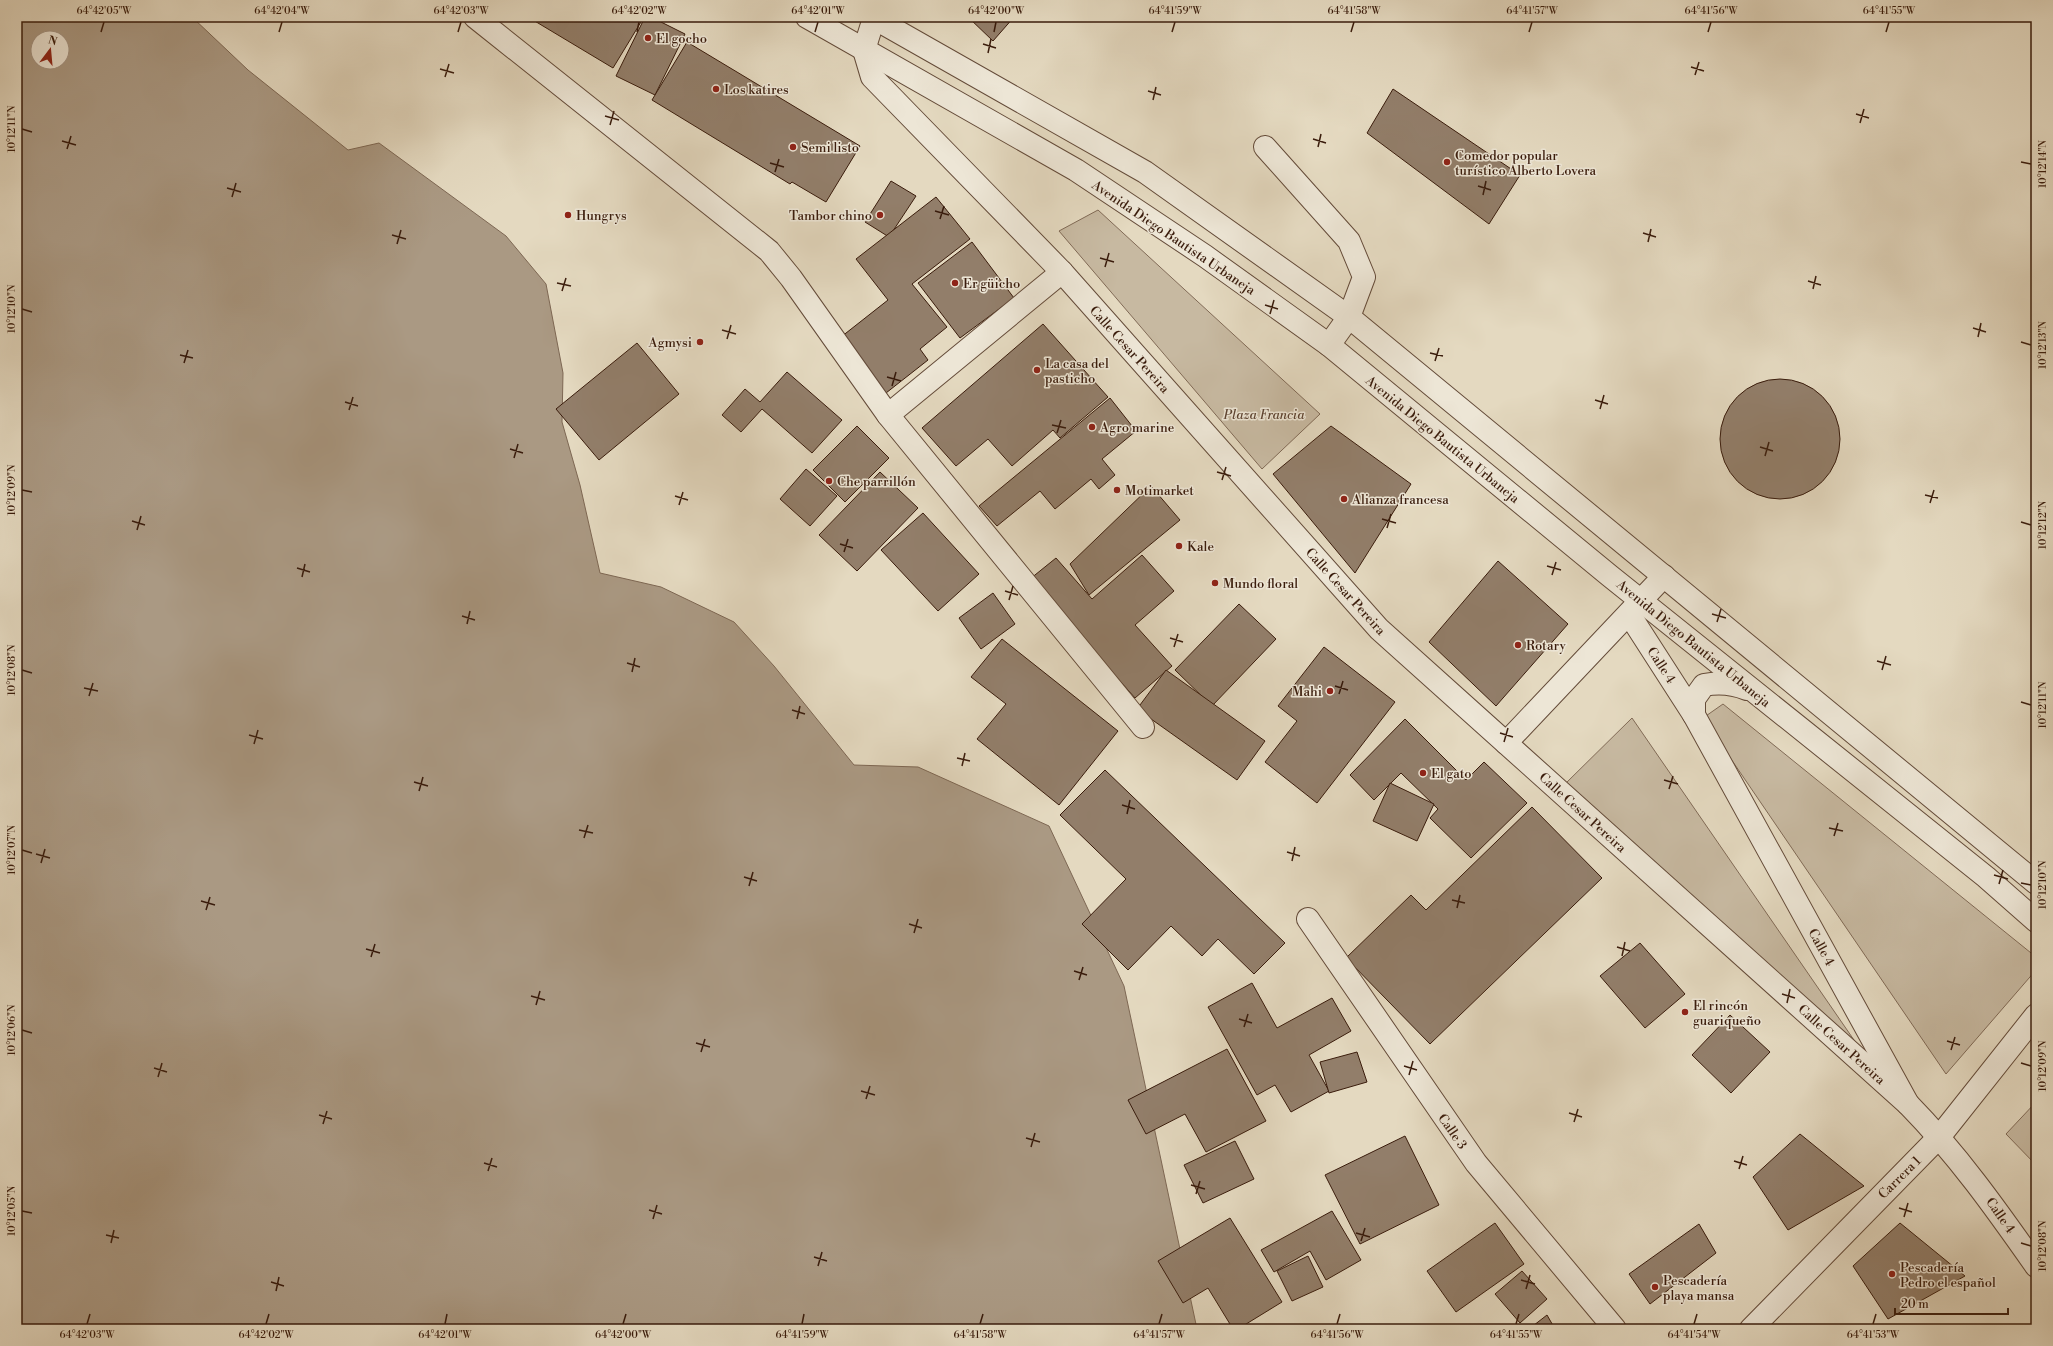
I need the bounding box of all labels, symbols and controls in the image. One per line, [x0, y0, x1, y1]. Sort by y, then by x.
text: 64°42'05"W [77, 5, 132, 17]
text: 64°42'04"W [254, 5, 311, 17]
text: 64°42'03"W [434, 5, 489, 17]
text: 64°42'02"W [612, 5, 667, 17]
text: 64°42'01"W [791, 5, 846, 17]
text: 64°42'00"W [968, 5, 1025, 17]
text: 64°41'59"W [1149, 5, 1202, 17]
text: 64°41'58"W [1328, 5, 1381, 17]
text: 64°41'57"W [1506, 5, 1559, 17]
text: 64°41'56"W [1685, 5, 1738, 17]
text: 64°41'55"W [1863, 5, 1916, 17]
north arrow [30, 30, 70, 70]
place label: El gocho [656, 31, 707, 47]
text: N [46, 33, 59, 49]
marker: El gocho [643, 33, 653, 43]
place label: Los katires [724, 82, 789, 98]
marker: Los katires [711, 84, 721, 94]
text: 10°12'11"N [6, 105, 18, 153]
text: 10°12'14"N [2037, 139, 2049, 188]
place label: Semi listo [801, 140, 859, 156]
marker: Semi listo [788, 142, 798, 152]
place label: Comedor popular turístico Alberto Lovera [1455, 148, 1597, 179]
marker: Comedor popular turístico Alberto Lovera [1442, 157, 1452, 167]
street label: Avenida Diego Bautista Urbaneja [1088, 177, 1258, 299]
place label: Hungrys [576, 208, 627, 224]
place label: Tambor chino [789, 208, 872, 224]
marker: Hungrys [563, 210, 573, 220]
marker: Tambor chino [875, 210, 885, 220]
place label: Er güicho [963, 276, 1020, 292]
marker: Er güicho [950, 278, 960, 288]
text: 10°12'10"N [6, 284, 18, 333]
street label: Calle Cesar Pereira [1086, 303, 1173, 397]
text: 10°12'13"N [2037, 320, 2049, 369]
place label: Agmysi [647, 335, 692, 351]
marker: Agmysi [695, 337, 705, 347]
place label: La casa del pasticho [1045, 356, 1109, 387]
marker: La casa del pasticho [1032, 365, 1042, 375]
street label: Avenida Diego Bautista Urbaneja [1361, 372, 1523, 507]
park label: Plaza Francia [1223, 407, 1305, 423]
place label: Agro marine [1099, 420, 1175, 436]
marker: Agro marine [1087, 422, 1097, 432]
text: 10°12'09"N [6, 464, 18, 515]
place label: Che parrillón [837, 474, 916, 490]
marker: Che parrillón [824, 476, 834, 486]
place label: Motimarket [1125, 483, 1194, 499]
marker: Motimarket [1112, 485, 1122, 495]
place label: Alianza francesa [1351, 492, 1449, 508]
marker: Alianza francesa [1339, 494, 1349, 504]
text: 10°12'12"N [2037, 500, 2049, 549]
place label: Kale [1187, 539, 1214, 555]
marker: Kale [1174, 541, 1184, 551]
street label: Calle Cesar Pereira [1302, 545, 1389, 639]
place label: Mundo floral [1223, 576, 1298, 592]
street label: Avenida Diego Bautista Urbaneja [1612, 576, 1774, 711]
marker: Mundo floral [1210, 578, 1220, 588]
place label: Rotary [1526, 638, 1567, 654]
marker: Rotary [1513, 640, 1523, 650]
text: 10°12'08"N [6, 644, 18, 695]
street label: Calle 4 [1644, 644, 1679, 687]
text: 10°12'11"N [2037, 681, 2049, 729]
place label: Mahi [1292, 684, 1322, 700]
marker: Mahi [1325, 686, 1335, 696]
place label: El gato [1431, 766, 1472, 782]
marker: El gato [1418, 768, 1428, 778]
street label: Calle Cesar Pereira [1535, 769, 1629, 856]
text: 10°12'07"N [6, 825, 18, 875]
text: 10°12'10"N [2037, 860, 2049, 909]
street label: Calle 4 [1804, 926, 1838, 969]
place label: El rincón guariqueño [1693, 998, 1761, 1029]
street label: Calle Cesar Pereira [1794, 1001, 1888, 1088]
text: 10°12'06"N [6, 1004, 18, 1055]
marker: El rincón guariqueño [1680, 1007, 1690, 1017]
text: 10°12'09"N [2037, 1040, 2049, 1091]
street label: Calle 3 [1434, 1111, 1470, 1152]
street label: Carrera 1 [1875, 1153, 1925, 1202]
text: 10°12'05"N [6, 1185, 18, 1236]
street label: Calle 4 [1982, 1195, 2018, 1237]
text: 10°12'08"N [2037, 1220, 2049, 1271]
place label: Pescadería Pedro el español [1900, 1260, 1996, 1291]
marker: Pescadería Pedro el español [1887, 1269, 1897, 1279]
place label: Pescadería playa mansa [1663, 1273, 1735, 1304]
marker: Pescadería playa mansa [1650, 1282, 1660, 1292]
scale bar [1895, 1290, 2008, 1316]
text: 20 m [1901, 1297, 1929, 1312]
text: 64°42'03"W [60, 1329, 115, 1341]
text: 64°42'02"W [239, 1329, 294, 1341]
text: 64°42'01"W [418, 1329, 473, 1341]
text: 64°42'00"W [595, 1329, 652, 1341]
text: 64°41'59"W [776, 1329, 829, 1341]
text: 64°41'58"W [954, 1329, 1007, 1341]
text: 64°41'57"W [1133, 1329, 1186, 1341]
text: 64°41'56"W [1311, 1329, 1364, 1341]
text: 64°41'55"W [1490, 1329, 1543, 1341]
text: 64°41'54"W [1667, 1329, 1721, 1341]
text: 64°41'53"W [1847, 1329, 1900, 1341]

